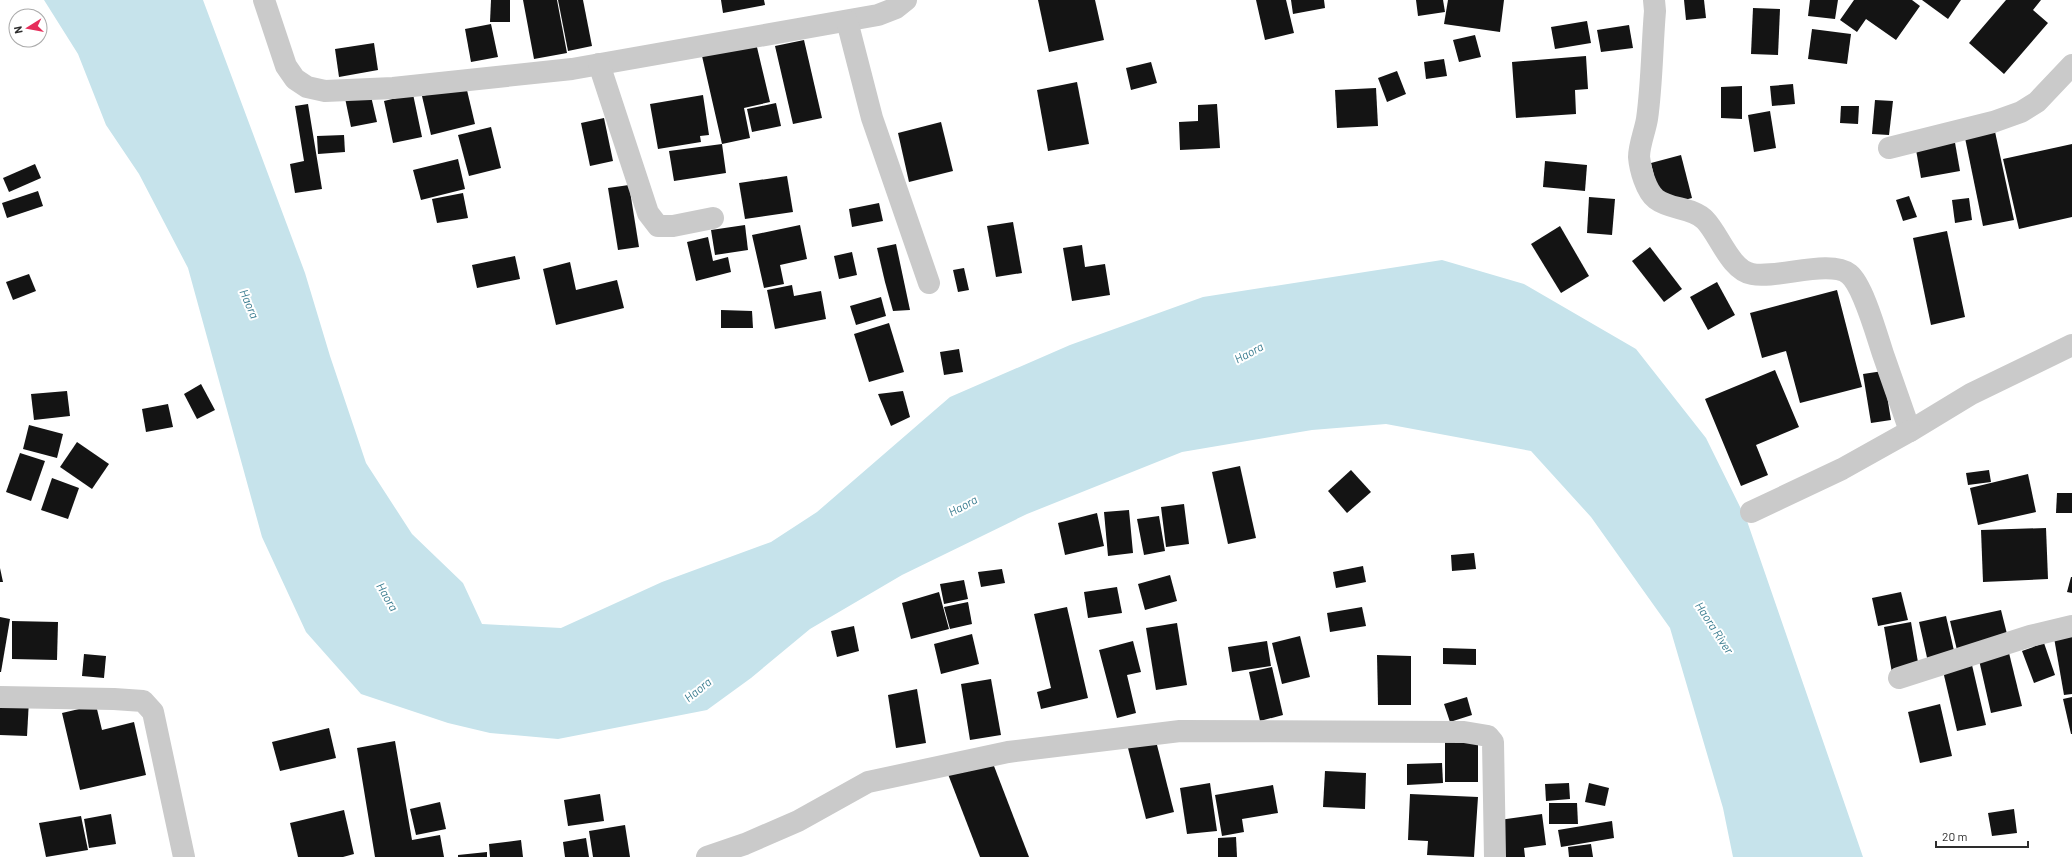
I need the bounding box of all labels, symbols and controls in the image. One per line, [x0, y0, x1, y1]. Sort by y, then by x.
north arrow [8, 8, 48, 48]
text: N [11, 25, 25, 35]
water label: Haora [237, 287, 262, 320]
water label: Haora [1232, 339, 1265, 366]
water label: Haora [946, 492, 979, 519]
water label: Haora [374, 580, 402, 613]
water label: Haora River [1693, 599, 1737, 657]
water label: Haora [681, 674, 714, 704]
scale bar [1936, 823, 2028, 849]
text: 20 m [1942, 829, 1968, 843]

